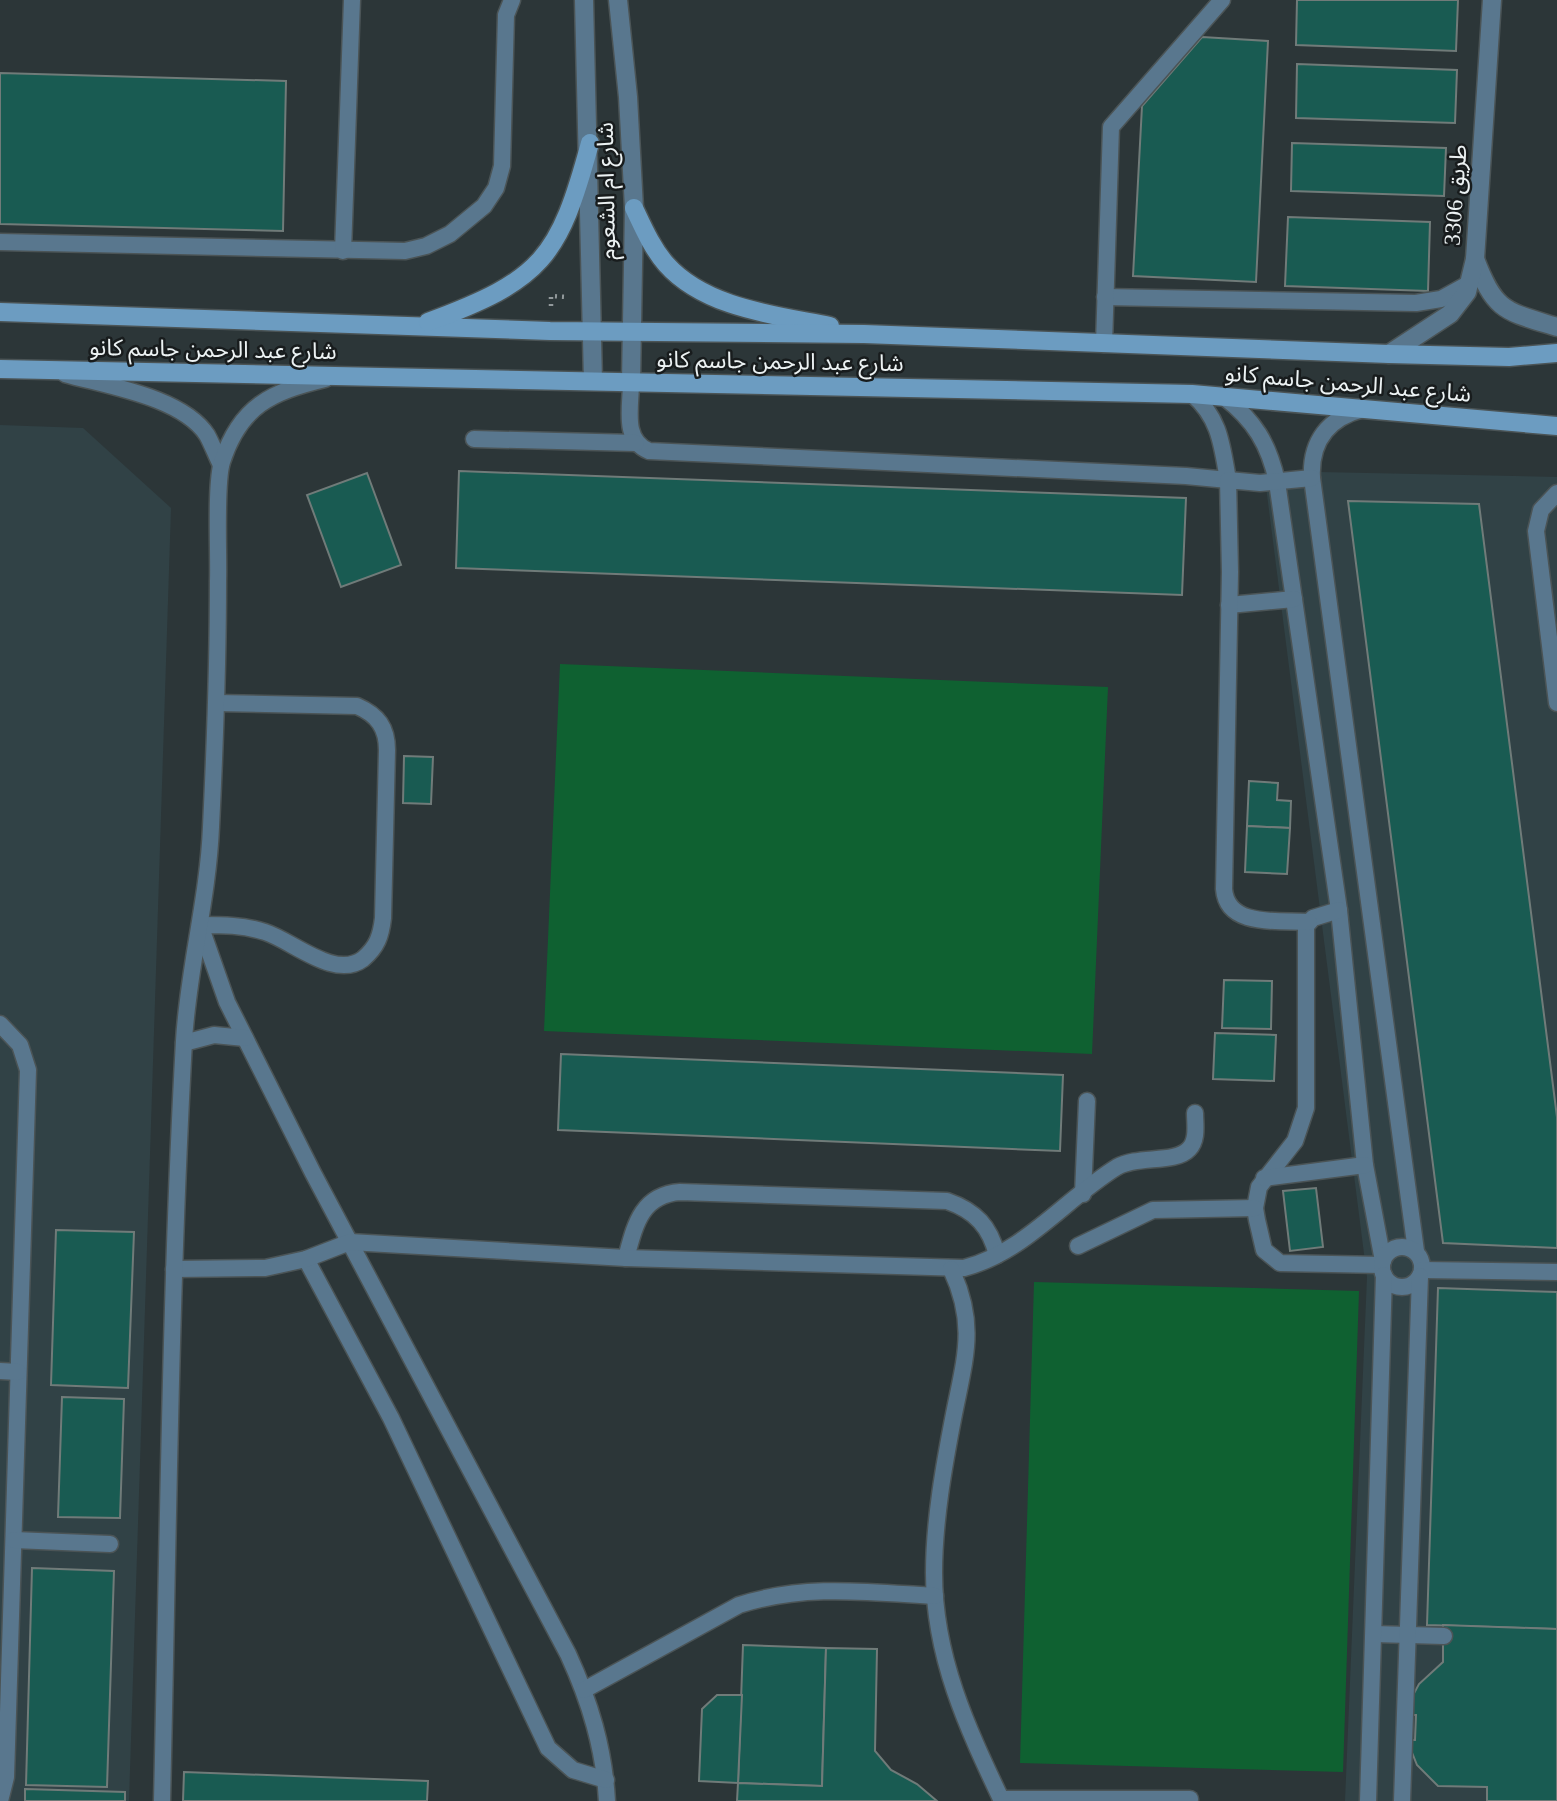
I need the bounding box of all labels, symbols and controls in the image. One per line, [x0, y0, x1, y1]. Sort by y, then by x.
street label: شارع ام الشعوم [593, 122, 625, 260]
street label: طريق 3306 [1439, 144, 1472, 246]
street label: شارع عبد الرحمن جاسم كانو [89, 335, 337, 368]
street label: شارع عبد الرحمن جاسم كانو [656, 347, 904, 380]
street label: شارع عبد الرحمن جاسم كانو [1223, 360, 1472, 411]

